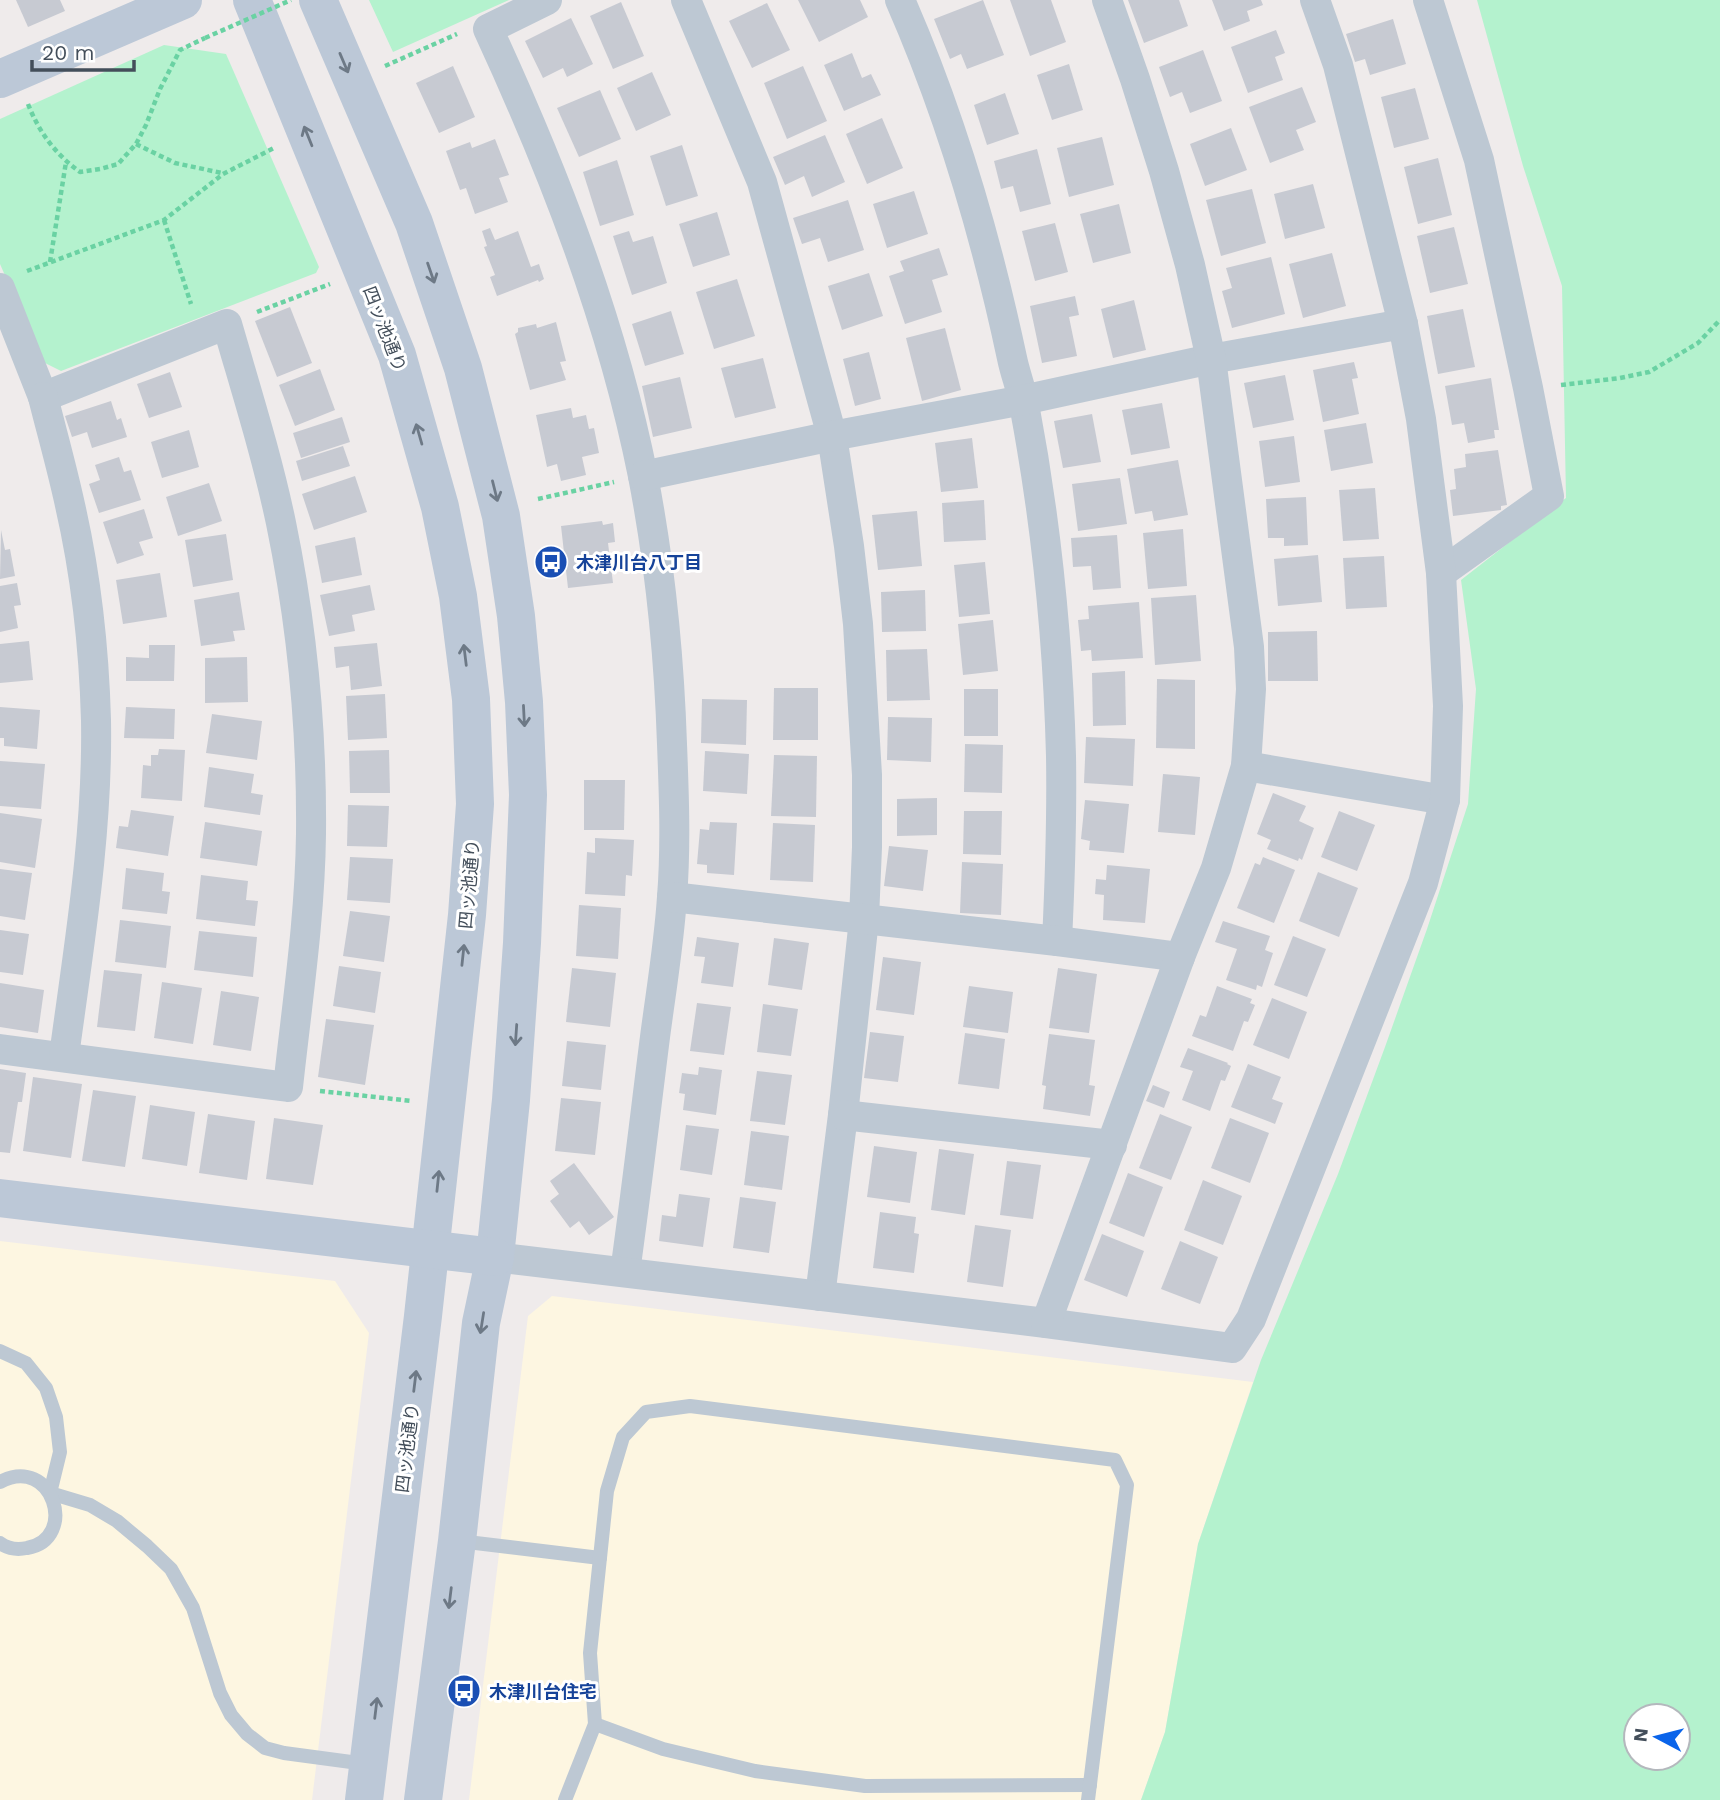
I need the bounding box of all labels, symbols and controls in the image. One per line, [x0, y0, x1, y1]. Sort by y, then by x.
scale bar [32, 28, 133, 72]
text: 20 m [42, 40, 94, 65]
one-way arrow [338, 52, 351, 73]
one-way arrow [301, 126, 314, 148]
one-way arrow [425, 262, 438, 284]
street label: 四ッ池通り [359, 283, 411, 375]
one-way arrow [412, 423, 425, 445]
one-way arrow [489, 479, 502, 502]
bus stop icon: 木津川台八丁目 [532, 543, 570, 581]
place label: 木津川台八丁目 [576, 552, 702, 573]
one-way arrow [459, 644, 472, 667]
one-way arrow [518, 705, 531, 728]
street label: 四ッ池通り [455, 838, 483, 930]
one-way arrow [457, 944, 470, 967]
one-way arrow [509, 1024, 522, 1046]
one-way arrow [432, 1170, 445, 1193]
one-way arrow [475, 1312, 488, 1334]
one-way arrow [409, 1371, 422, 1393]
street label: 四ッ池通り [391, 1402, 423, 1494]
one-way arrow [443, 1586, 456, 1609]
bus stop icon: 木津川台住宅 [445, 1672, 483, 1710]
place label: 木津川台住宅 [489, 1681, 597, 1702]
one-way arrow [369, 1697, 382, 1720]
north arrow [1622, 1702, 1692, 1772]
text: N [1628, 1727, 1653, 1743]

